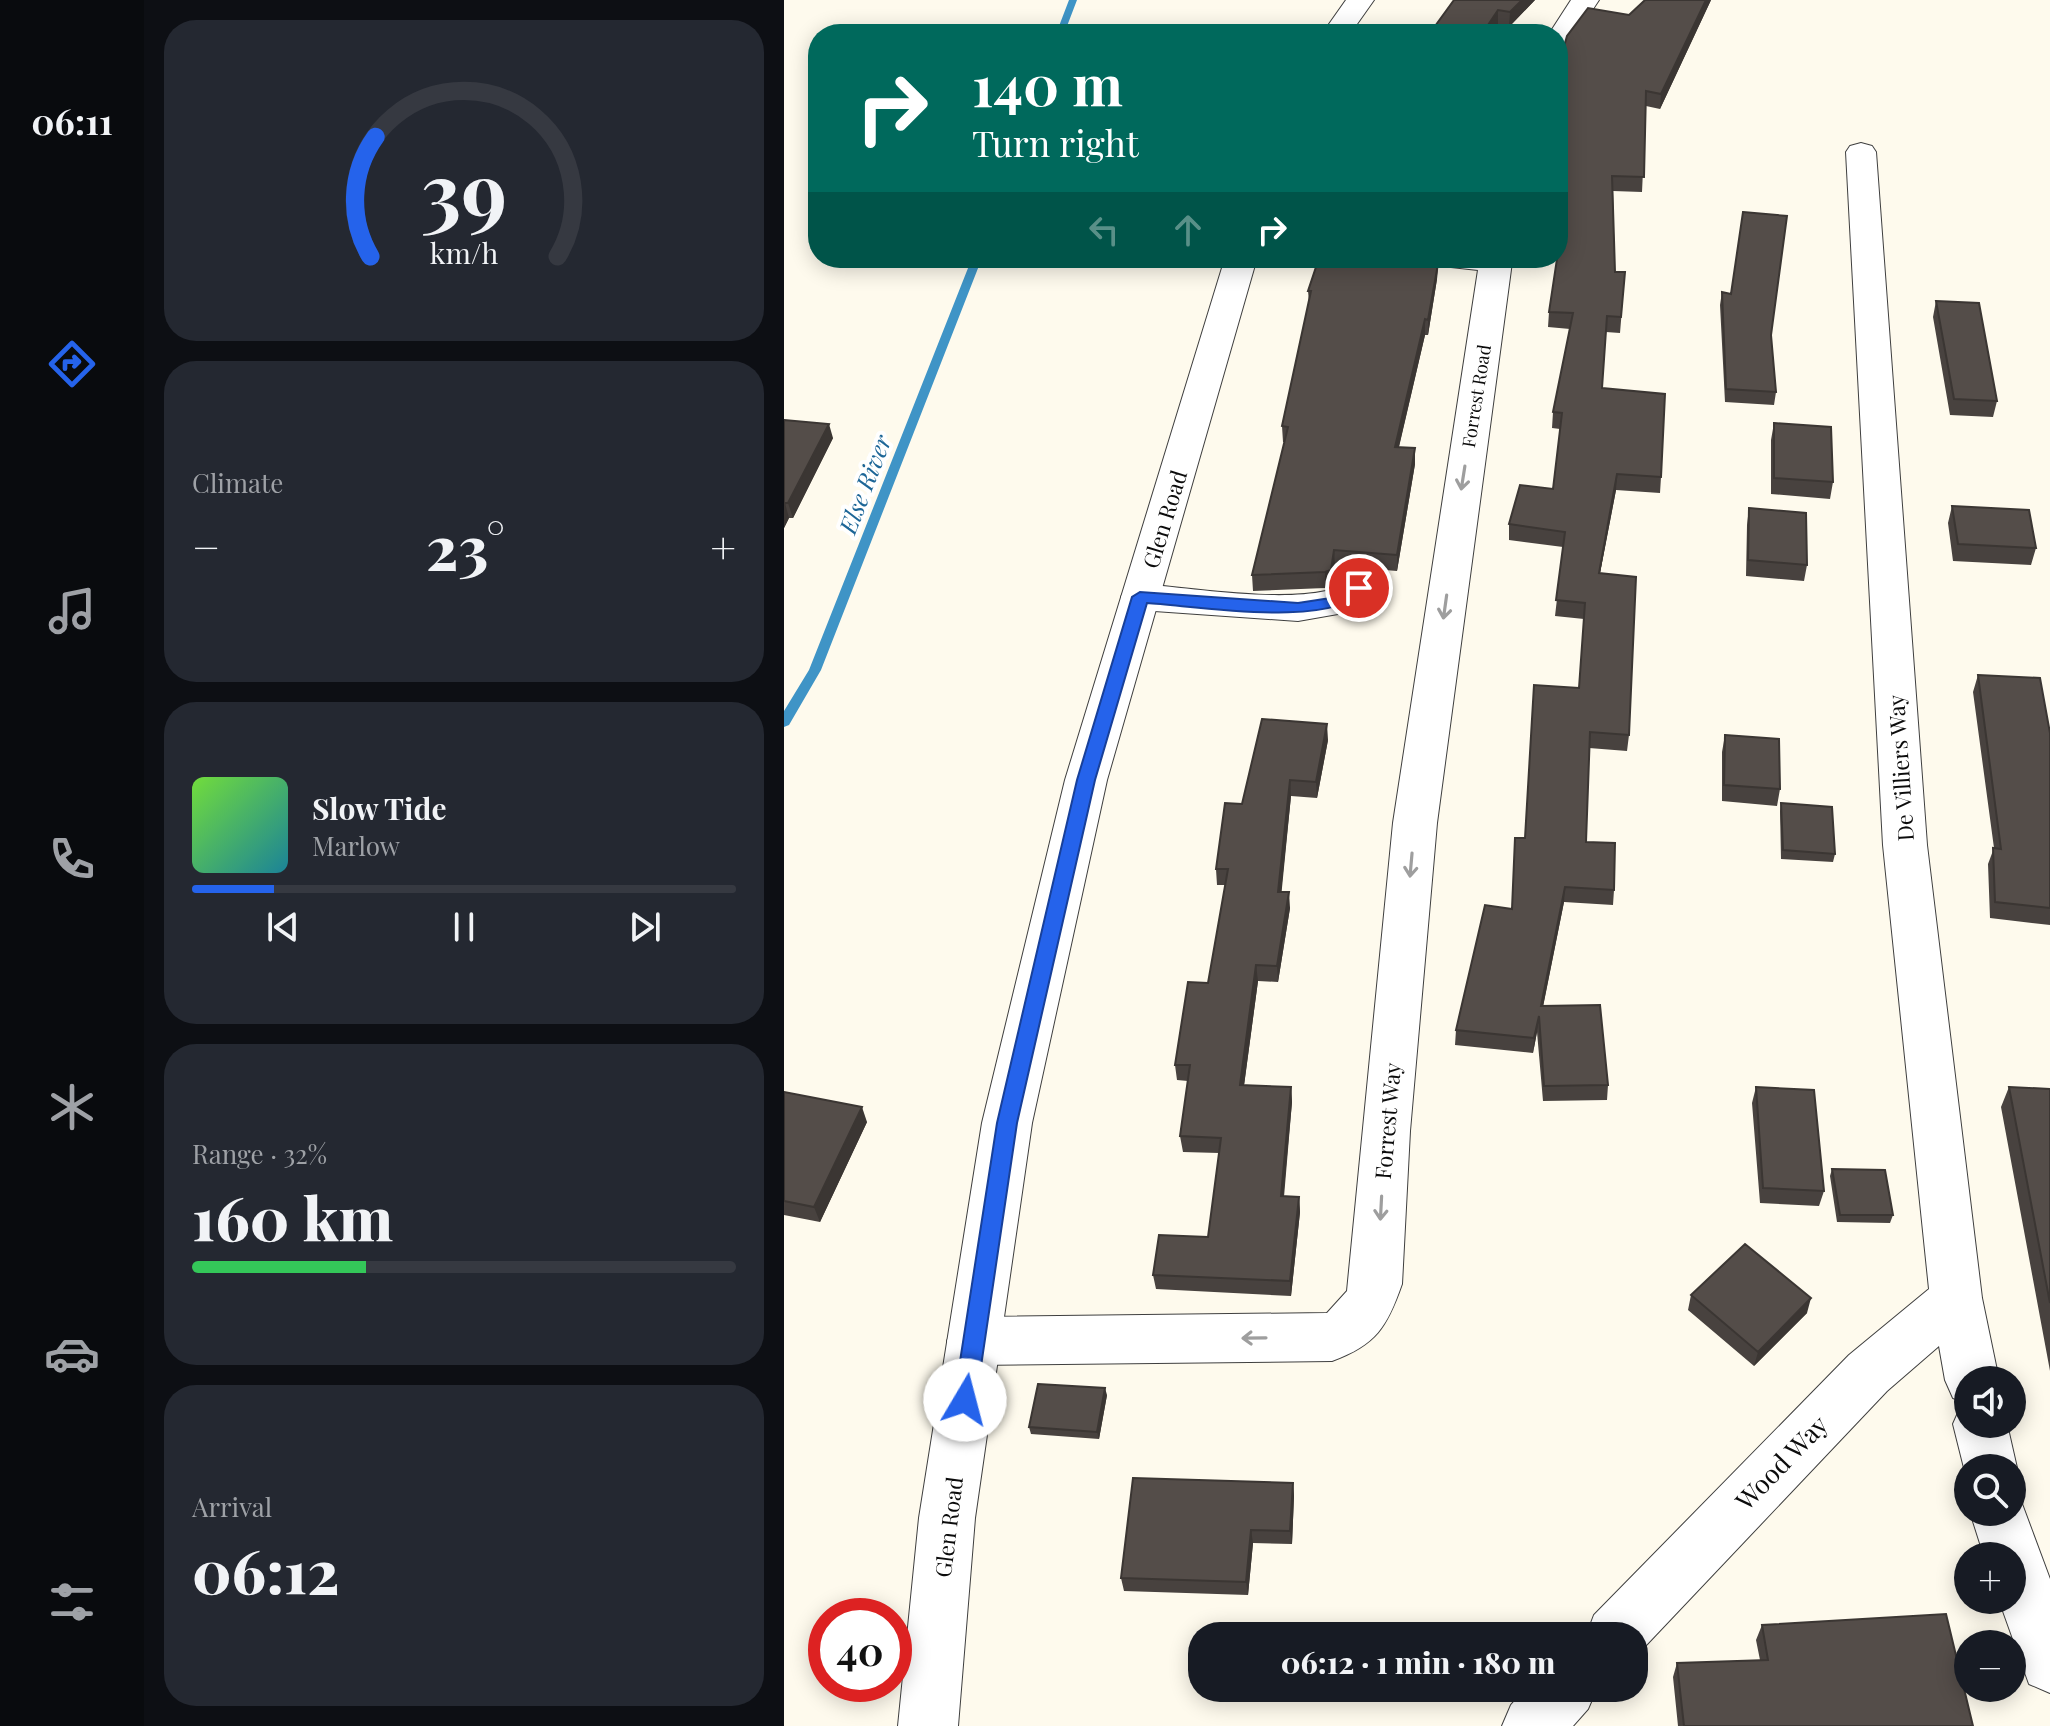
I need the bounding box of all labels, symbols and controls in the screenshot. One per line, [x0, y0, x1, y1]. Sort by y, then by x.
text: 140 m [972, 46, 1123, 121]
icon: right [840, 56, 944, 160]
text: 06:11 [31, 96, 113, 144]
text: Turn right [972, 118, 1139, 166]
text: 39 [421, 132, 507, 243]
icon: left [1082, 208, 1126, 252]
icon: ahead [1166, 208, 1210, 252]
icon: right [1250, 208, 1294, 252]
text: km/h [430, 233, 498, 271]
icon: directions [44, 336, 100, 392]
street label: Forrest Road [1456, 342, 1496, 449]
water label: Else River [830, 429, 898, 539]
text: Climate [192, 465, 283, 500]
one-way arrow [1455, 465, 1470, 490]
street label: Glen Road [1135, 466, 1193, 572]
text: 23° [426, 505, 505, 585]
text: − [192, 516, 220, 575]
text: + [710, 516, 736, 575]
pin [1325, 554, 1393, 622]
icon: arrive [1337, 566, 1381, 610]
icon: music [44, 583, 100, 639]
one-way arrow [1437, 594, 1452, 619]
street label: De Villiers Way [1880, 694, 1920, 842]
text: Slow Tide [312, 788, 447, 828]
text: Marlow [312, 828, 400, 863]
icon: phone [44, 831, 100, 887]
one-way arrow [1403, 851, 1418, 878]
icon: previous [261, 905, 305, 949]
icon: pause [442, 905, 486, 949]
icon: next [623, 905, 667, 949]
street label: Forrest Way [1367, 1061, 1407, 1181]
icon: climate [44, 1079, 100, 1135]
text: Range · 32% [192, 1136, 327, 1171]
text: 160 km [192, 1176, 393, 1256]
one-way arrow [1373, 1194, 1388, 1221]
icon: car [44, 1326, 100, 1382]
one-way arrow [1241, 1330, 1268, 1346]
position arrow [923, 1358, 1007, 1442]
map controls [1954, 1366, 2026, 1702]
button: sound [1954, 1366, 2026, 1438]
street label: Wood Way [1726, 1407, 1835, 1518]
button: search [1954, 1454, 2026, 1526]
street label: Glen Road [927, 1475, 969, 1579]
text: Arrival [192, 1489, 272, 1524]
text: 06:12 [192, 1529, 340, 1609]
button: + [1954, 1542, 2026, 1614]
icon: filters [44, 1574, 100, 1630]
speed limit sign: 40 [808, 1598, 912, 1702]
button: − [1954, 1630, 2026, 1702]
text: 06:12 · 1 min · 180 m [1281, 1642, 1555, 1682]

